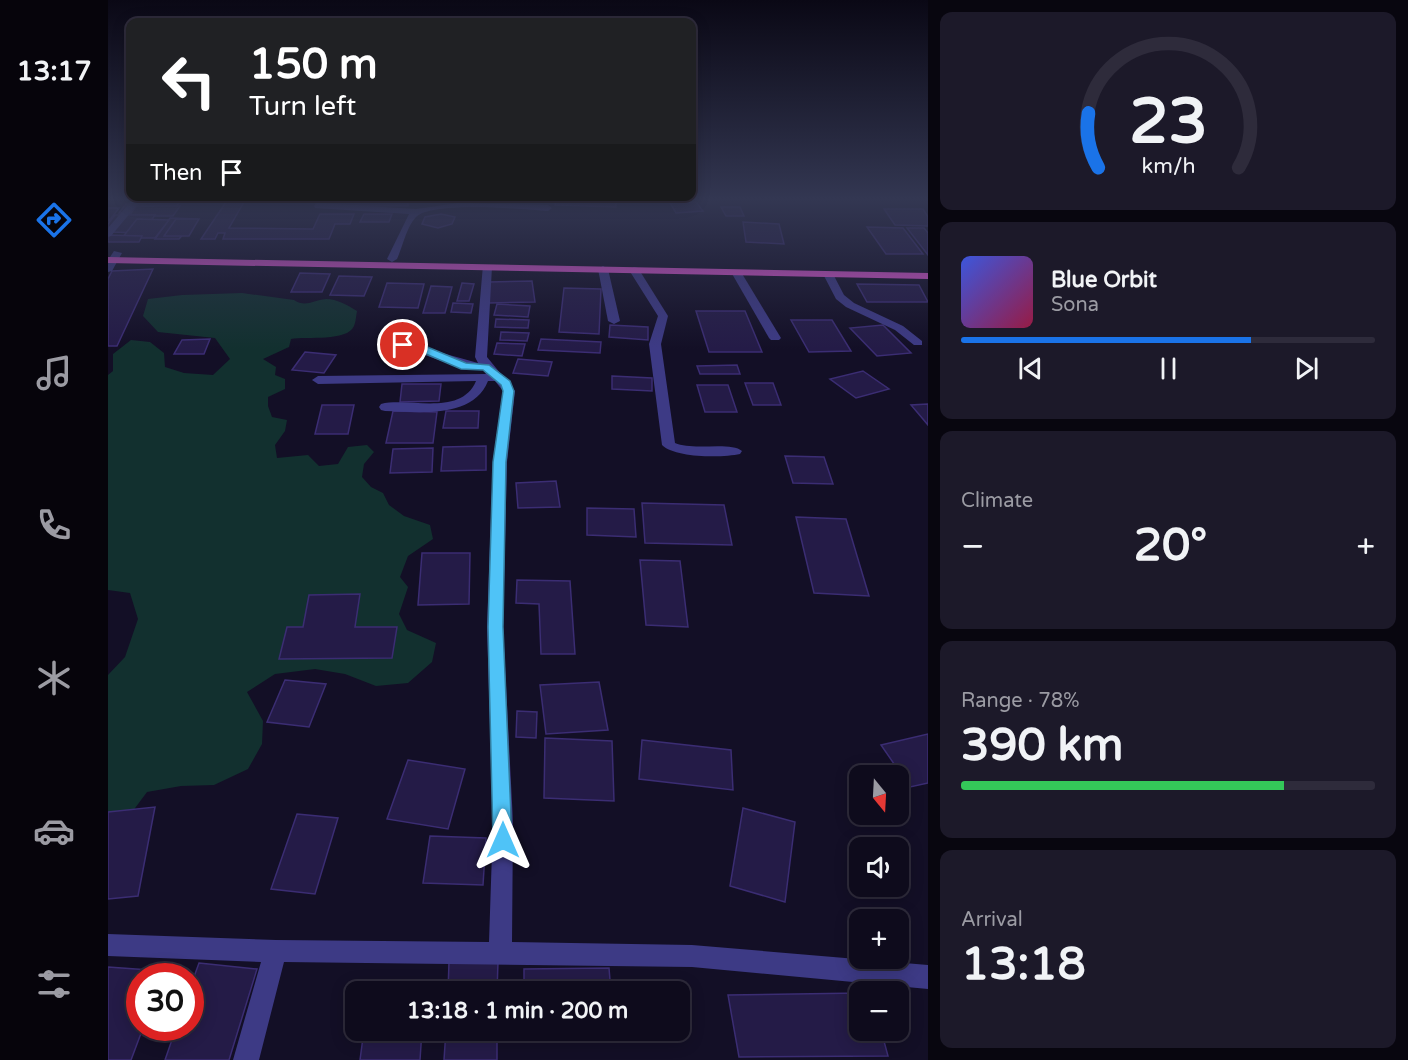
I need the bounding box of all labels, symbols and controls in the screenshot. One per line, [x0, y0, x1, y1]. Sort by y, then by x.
text: 150 m [249, 39, 378, 90]
icon: left [150, 42, 228, 120]
text: 13:17 [17, 55, 91, 88]
text: 23 [1129, 85, 1207, 160]
text: Turn left [249, 90, 356, 123]
text: km/h [1141, 153, 1195, 179]
icon: arrive [215, 156, 248, 189]
text: Then [150, 160, 203, 186]
icon: directions [33, 199, 75, 241]
text: Blue Orbit [1051, 267, 1157, 293]
text: Sona [1051, 293, 1099, 317]
pin [377, 319, 428, 370]
icon: arrive [386, 328, 419, 361]
icon: music [33, 352, 75, 394]
icon: previous [1014, 352, 1047, 385]
icon: pause [1152, 352, 1185, 385]
icon: next [1290, 352, 1323, 385]
text: Climate [961, 489, 1033, 513]
icon: phone [33, 504, 75, 546]
text: 20° [1134, 519, 1207, 573]
text: − [961, 527, 985, 566]
text: + [1356, 527, 1375, 566]
icon: climate [33, 657, 75, 699]
text: Range · 78% [961, 689, 1080, 713]
text: 390 km [961, 719, 1123, 773]
north arrow [849, 765, 909, 825]
map controls [849, 765, 909, 1041]
position arrow [471, 808, 535, 872]
icon: car [33, 810, 75, 852]
button: sound [849, 837, 909, 897]
text: Arrival [961, 908, 1023, 932]
button: + [849, 909, 909, 969]
text: 13:18 [961, 938, 1086, 992]
icon: filters [33, 963, 75, 1005]
speed limit sign: 30 [126, 963, 204, 1041]
button: − [849, 981, 909, 1041]
text: 13:18 · 1 min · 200 m [407, 998, 628, 1024]

